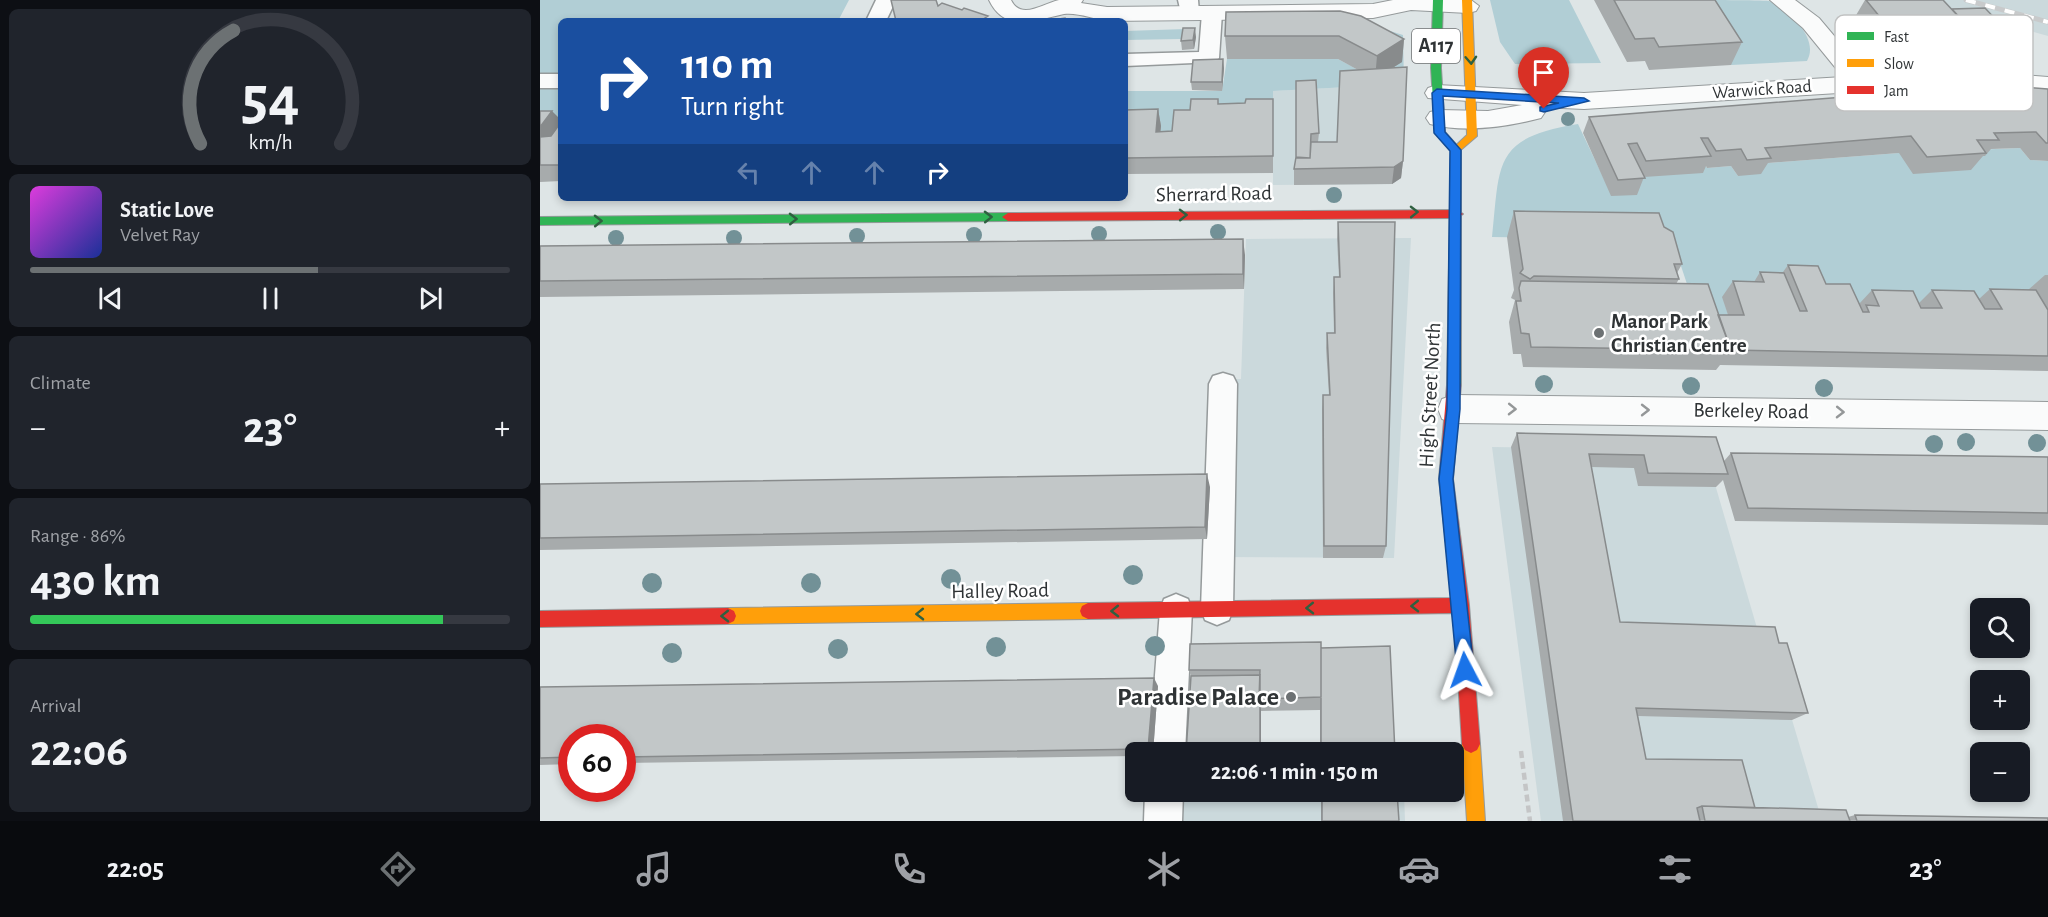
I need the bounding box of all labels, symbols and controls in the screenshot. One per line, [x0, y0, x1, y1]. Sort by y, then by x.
legend [1835, 15, 2033, 111]
road number: A117 [1412, 29, 1460, 63]
text: Fast [1884, 29, 1909, 45]
icon: right [582, 42, 660, 120]
text: 110 m [681, 44, 773, 86]
pin [1518, 47, 1569, 109]
one-way arrow [1464, 55, 1477, 64]
icon: arrive [1527, 56, 1560, 89]
text: Slow [1884, 56, 1914, 72]
text: 54 [241, 68, 299, 130]
street label: Warwick Road [1712, 78, 1812, 102]
text: Jam [1884, 83, 1909, 99]
text: Turn right [681, 93, 784, 120]
text: km/h [248, 132, 292, 153]
icon: left [732, 156, 765, 189]
icon: ahead [795, 156, 828, 189]
icon: ahead [858, 156, 891, 189]
icon: right [921, 156, 954, 189]
street label: Sherrard Road [1156, 182, 1272, 206]
text: Static Love [120, 199, 214, 221]
one-way arrow [1410, 206, 1419, 219]
one-way arrow [1179, 209, 1188, 221]
one-way arrow [984, 211, 993, 223]
one-way arrow [789, 213, 798, 225]
one-way arrow [594, 215, 603, 227]
text: Velvet Ray [120, 225, 200, 245]
icon: previous [94, 282, 127, 315]
icon: pause [254, 282, 287, 315]
icon: next [414, 282, 447, 315]
place label: Manor Park Christian Centre [1611, 311, 1747, 356]
street label: High Street North [1416, 322, 1444, 468]
marker: Manor Park Christian Centre [1592, 326, 1606, 340]
text: Climate [30, 373, 91, 393]
street label: Berkeley Road [1693, 399, 1809, 423]
one-way arrow [1508, 403, 1517, 415]
one-way arrow [1641, 404, 1650, 416]
text: 23° [243, 406, 297, 451]
one-way arrow [1836, 406, 1845, 419]
text: − [30, 412, 46, 445]
text: + [494, 412, 510, 445]
text: Range · 86% [30, 526, 126, 546]
text: 430 km [30, 559, 161, 604]
street label: Halley Road [951, 580, 1049, 602]
map controls [1970, 598, 2030, 802]
button: search [1970, 598, 2030, 658]
one-way arrow [1410, 600, 1419, 612]
one-way arrow [1306, 602, 1315, 614]
one-way arrow [1111, 605, 1120, 617]
one-way arrow [916, 607, 925, 620]
one-way arrow [721, 610, 730, 623]
position arrow [1433, 638, 1497, 702]
button: + [1970, 670, 2030, 730]
place label: Paradise Palace [1117, 684, 1279, 710]
marker: Paradise Palace [1284, 690, 1298, 704]
text: Arrival [30, 696, 81, 716]
speed limit sign: 60 [558, 724, 636, 802]
text: 22:06 [30, 729, 128, 774]
button: − [1970, 742, 2030, 802]
text: 22:06 · 1 min · 150 m [1211, 761, 1378, 783]
icon: directions [377, 848, 419, 890]
icon: music [633, 848, 675, 890]
icon: phone [888, 848, 930, 890]
icon: climate [1143, 848, 1185, 890]
icon: car [1398, 848, 1440, 890]
icon: filters [1654, 848, 1696, 890]
text: 22:05 [107, 855, 164, 882]
text: 23° [1909, 855, 1941, 882]

